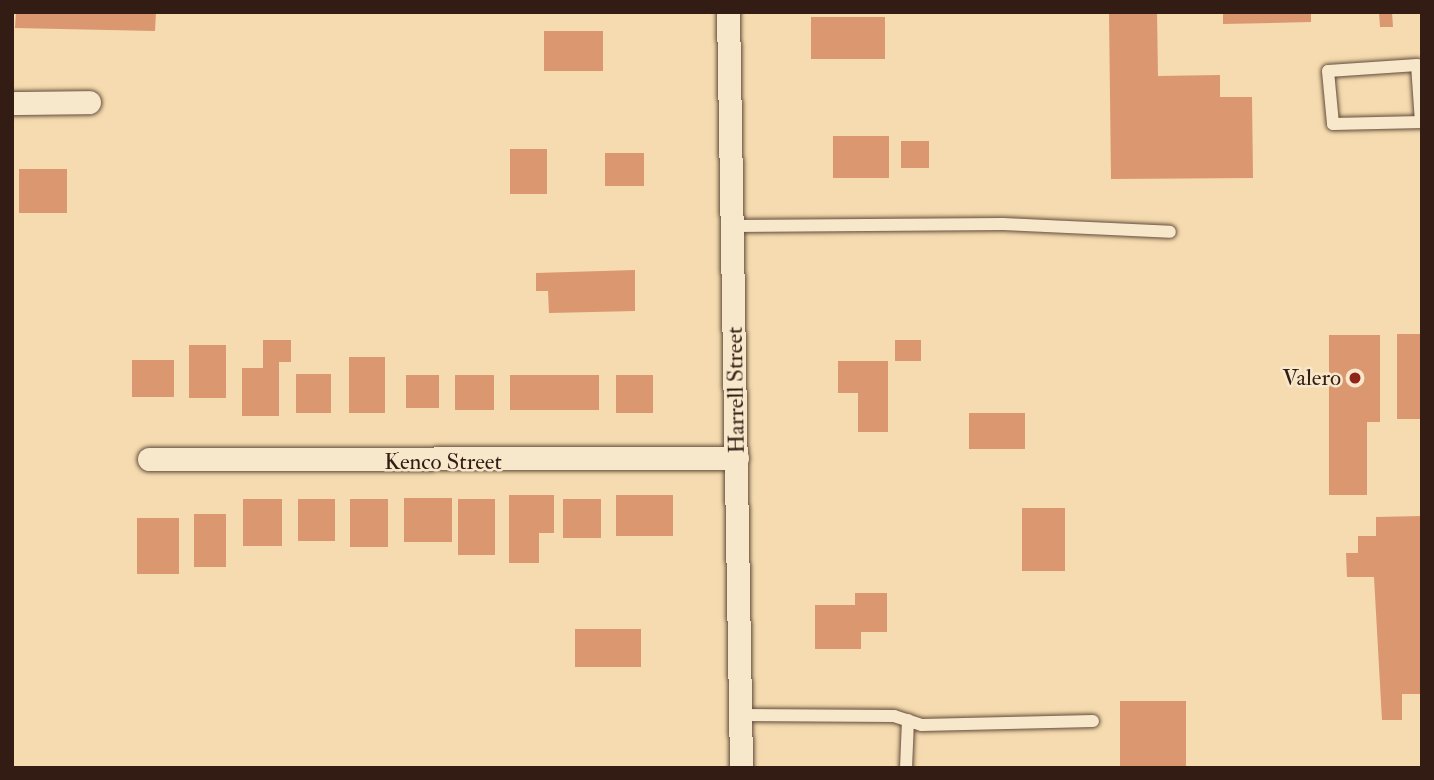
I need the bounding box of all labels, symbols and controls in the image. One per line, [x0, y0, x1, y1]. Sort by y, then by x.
street label: Harrell Street [721, 326, 751, 454]
place label: Valero [1282, 364, 1341, 392]
marker: Valero [1347, 370, 1363, 386]
street label: Kenco Street [384, 448, 502, 476]

